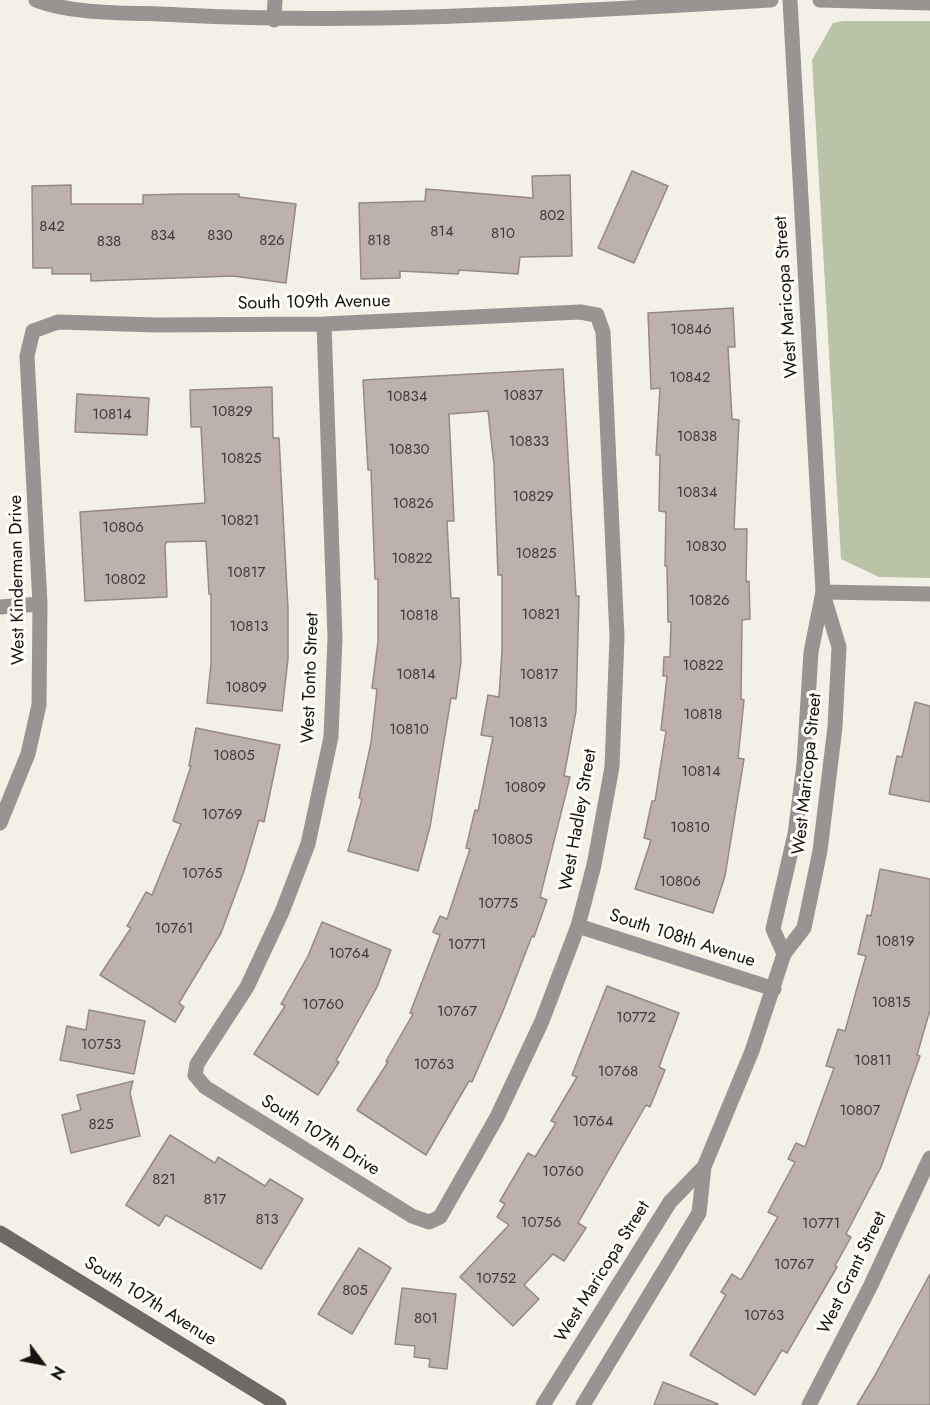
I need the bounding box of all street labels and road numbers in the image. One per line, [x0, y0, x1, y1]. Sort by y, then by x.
street label: West Maricopa Street [771, 215, 803, 379]
street label: South 109th Avenue [237, 291, 391, 315]
street label: West Kinderman Drive [6, 495, 30, 665]
street label: West Tonto Street [298, 612, 324, 744]
street label: West Maricopa Street [789, 692, 827, 856]
street label: West Hadley Street [556, 747, 602, 893]
street label: South 108th Avenue [606, 905, 758, 973]
street label: South 107th Drive [257, 1091, 383, 1181]
street label: West Maricopa Street [551, 1197, 655, 1347]
street label: West Grant Street [814, 1208, 892, 1338]
street label: South 107th Avenue [80, 1253, 220, 1351]

